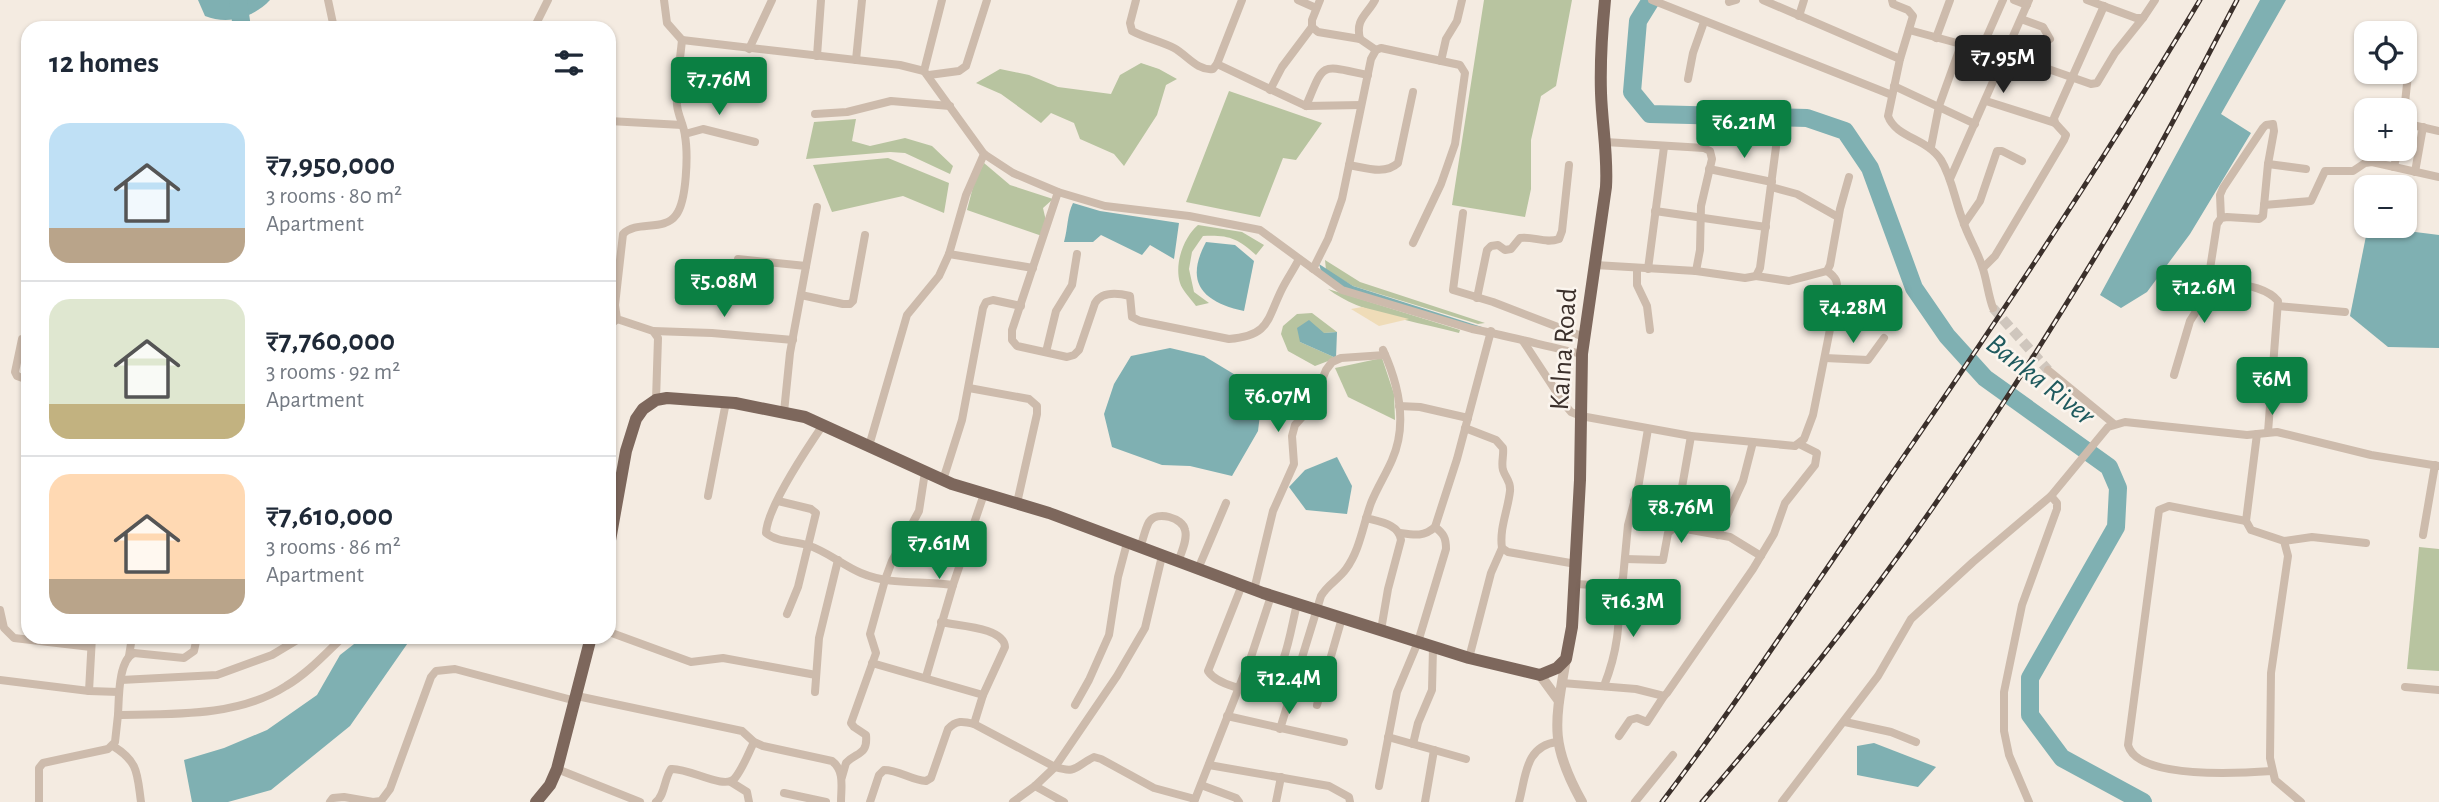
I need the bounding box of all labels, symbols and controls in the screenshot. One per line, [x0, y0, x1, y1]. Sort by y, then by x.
map controls [2354, 21, 2417, 238]
button: locate [2354, 21, 2417, 84]
pin: ₹7.95M [1946, 36, 2060, 95]
icon: filters [550, 44, 588, 82]
text: ₹7.95M [1971, 46, 2035, 69]
text: 12 homes [49, 48, 159, 78]
pin: ₹7.76M [662, 58, 776, 117]
text: ₹7.76M [687, 68, 751, 91]
button: + [2354, 98, 2417, 161]
pin: ₹6.21M [1687, 100, 1801, 160]
text: ₹6.21M [1712, 111, 1776, 134]
text: ₹7,950,000 [266, 150, 395, 180]
icon: home [105, 151, 189, 235]
button: − [2354, 175, 2417, 238]
text: 3 rooms · 80 m² [266, 185, 402, 208]
text: Apartment [266, 213, 364, 236]
pin: ₹5.08M [667, 260, 781, 319]
pin: ₹12.6M [2147, 266, 2261, 325]
text: ₹5.08M [691, 270, 757, 293]
text: ₹12.6M [2172, 276, 2236, 299]
pin: ₹4.28M [1796, 286, 1910, 345]
street label: Kalna Road [1546, 287, 1582, 411]
text: ₹4.28M [1820, 296, 1886, 319]
text: ₹7,760,000 [266, 326, 395, 356]
icon: home [105, 327, 189, 411]
water label: Banka River [1980, 328, 2101, 432]
pin: ₹6M [2238, 358, 2306, 417]
text: 3 rooms · 92 m² [266, 361, 400, 384]
text: ₹6M [2252, 368, 2292, 391]
pin: ₹6.07M [1221, 374, 1335, 434]
text: ₹6.07M [1245, 385, 1311, 408]
text: Apartment [266, 389, 364, 412]
pin: ₹8.76M [1624, 486, 1738, 545]
text: ₹8.76M [1648, 496, 1714, 519]
text: ₹7,610,000 [266, 501, 393, 531]
icon: home [105, 502, 189, 586]
pin: ₹7.61M [882, 522, 996, 581]
text: ₹7.61M [908, 532, 970, 555]
text: 3 rooms · 86 m² [266, 536, 401, 559]
text: Apartment [266, 564, 364, 587]
pin: ₹16.3M [1576, 580, 1690, 639]
text: ₹16.3M [1602, 590, 1664, 613]
pin: ₹12.4M [1232, 656, 1346, 716]
text: ₹12.4M [1257, 667, 1321, 690]

